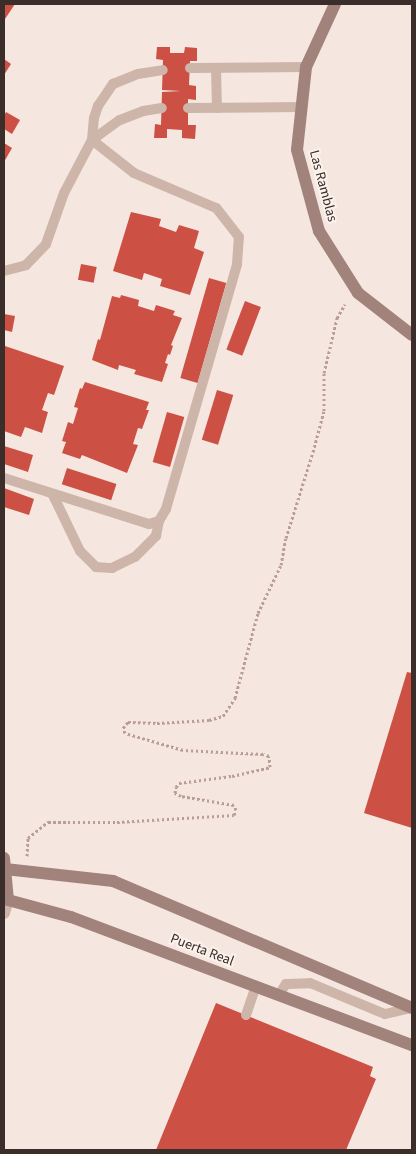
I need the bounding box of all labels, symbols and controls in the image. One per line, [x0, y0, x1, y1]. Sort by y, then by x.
street label: Las Ramblas [305, 148, 341, 224]
street label: Puerta Real [168, 930, 236, 970]

